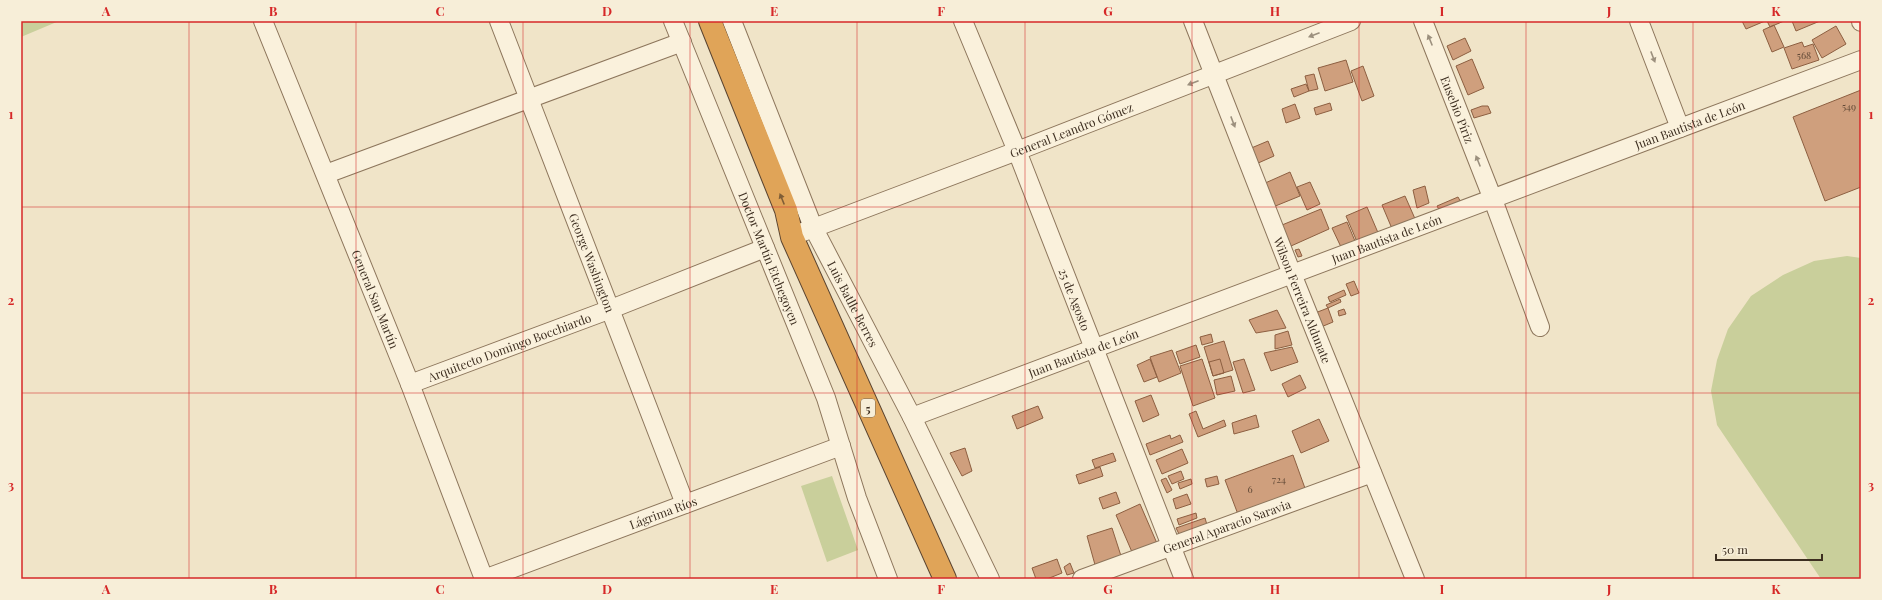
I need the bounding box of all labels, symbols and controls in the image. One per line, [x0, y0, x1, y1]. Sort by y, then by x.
text: A [101, 2, 111, 19]
text: B [269, 2, 278, 19]
text: C [435, 2, 445, 19]
text: D [602, 2, 612, 19]
text: E [770, 2, 778, 19]
text: F [937, 2, 945, 19]
text: G [1103, 2, 1113, 19]
text: H [1270, 2, 1280, 19]
text: I [1440, 2, 1445, 19]
text: J [1606, 2, 1612, 19]
text: K [1771, 2, 1781, 19]
one-way arrow [1308, 33, 1320, 39]
one-way arrow [1427, 33, 1433, 45]
house number: 568 [1797, 48, 1811, 62]
one-way arrow [1651, 52, 1657, 64]
street label: Eusebio Píriz [1437, 74, 1478, 146]
one-way arrow [1187, 80, 1199, 86]
street label: Juan Bautista de León [1631, 96, 1747, 153]
street label: General Leandro Gómez [1007, 99, 1135, 161]
house number: 549 [1842, 99, 1856, 113]
text: 1 [9, 105, 14, 122]
text: 1 [1869, 105, 1874, 122]
one-way arrow [1231, 117, 1237, 129]
one-way arrow [1475, 155, 1481, 166]
street label: Doctor Martín Etchegoyen [735, 189, 803, 327]
one-way arrow [779, 194, 785, 205]
street label: Juan Bautista de León [1328, 210, 1444, 267]
street label: George Washington [566, 211, 618, 315]
street label: Wilson Ferreira Aldunate [1270, 234, 1335, 366]
street label: General San Martín [349, 247, 403, 351]
street label: Luis Batlle Berres [824, 258, 882, 350]
street label: 25 de Agosto [1055, 266, 1094, 333]
text: 2 [8, 291, 15, 308]
text: 2 [1868, 291, 1875, 308]
street label: Arquitecto Domingo Bocchiardo [424, 309, 594, 385]
street label: Juan Bautista de León [1025, 325, 1141, 381]
road number: 5 [861, 399, 875, 417]
house number: 724 [1272, 472, 1286, 486]
text: 3 [8, 476, 14, 493]
text: 3 [1868, 476, 1874, 493]
house number: 6 [1247, 482, 1253, 496]
street label: Lágrima Ríos [627, 492, 699, 532]
street label: General Aparacio Saravia [1160, 495, 1293, 557]
scale bar [1716, 536, 1822, 562]
text: 50 m [1722, 541, 1748, 557]
text: A [101, 580, 111, 597]
text: B [269, 580, 278, 597]
text: C [435, 580, 445, 597]
text: D [602, 580, 612, 597]
text: E [770, 580, 778, 597]
text: F [937, 580, 945, 597]
text: G [1103, 580, 1113, 597]
text: H [1270, 580, 1280, 597]
text: I [1440, 580, 1445, 597]
text: J [1606, 580, 1612, 597]
text: K [1771, 580, 1781, 597]

